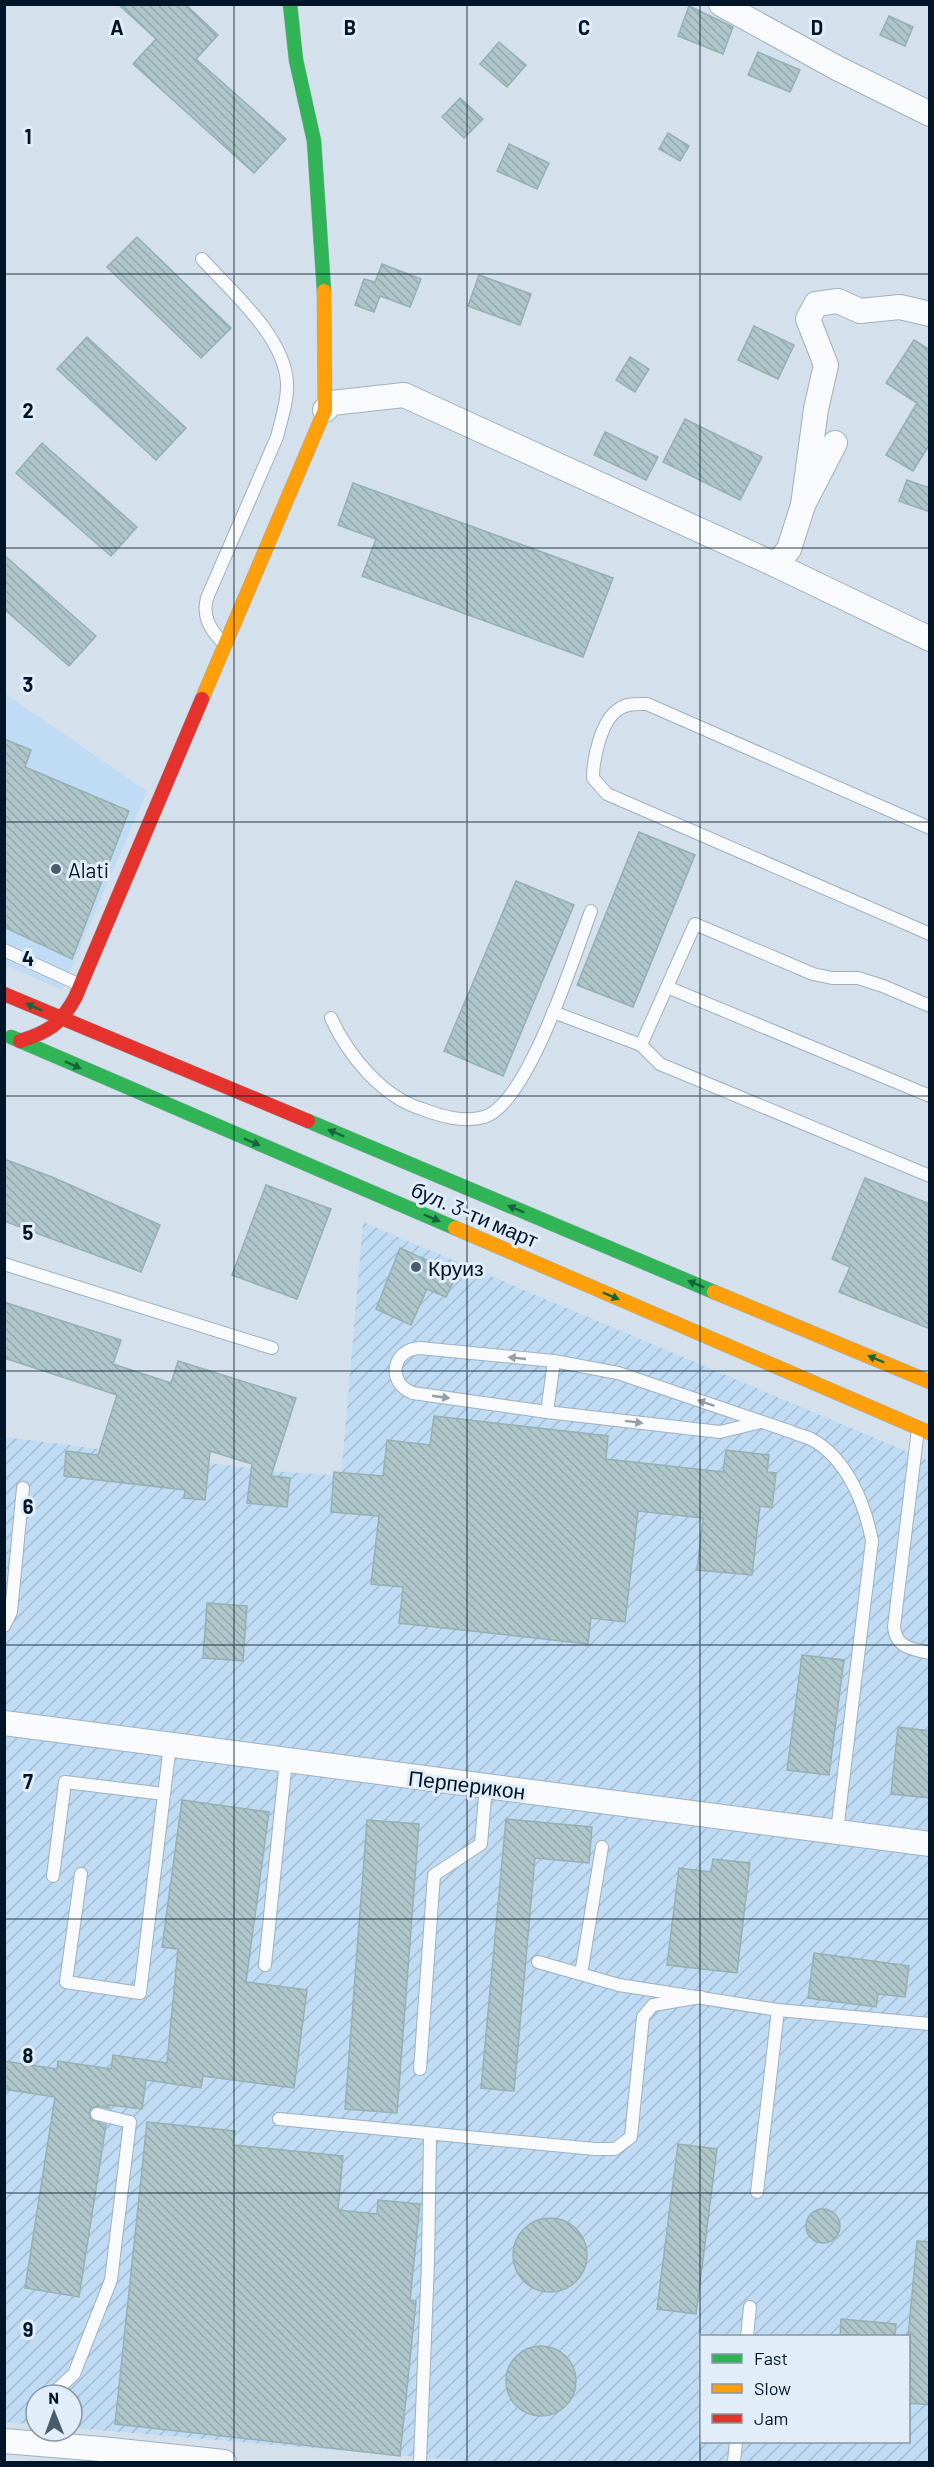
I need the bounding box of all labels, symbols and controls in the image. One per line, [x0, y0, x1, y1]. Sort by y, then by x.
text: A [110, 15, 124, 39]
text: B [344, 15, 356, 39]
text: C [578, 15, 590, 39]
text: D [811, 15, 823, 39]
text: 1 [24, 124, 32, 148]
text: 2 [22, 398, 34, 422]
text: 3 [23, 672, 33, 696]
place label: Alati [68, 857, 109, 882]
marker: Alati [49, 862, 63, 876]
text: 4 [22, 946, 34, 970]
one-way arrow [26, 1002, 43, 1011]
one-way arrow [65, 1060, 82, 1069]
one-way arrow [327, 1128, 345, 1137]
one-way arrow [244, 1137, 262, 1147]
street label: бул. 3-ти март [408, 1176, 543, 1252]
one-way arrow [506, 1204, 524, 1214]
one-way arrow [423, 1213, 441, 1223]
text: 5 [23, 1220, 34, 1244]
place label: Круиз [428, 1255, 484, 1280]
marker: Круиз [409, 1260, 423, 1274]
one-way arrow [686, 1279, 704, 1289]
one-way arrow [602, 1291, 619, 1300]
one-way arrow [508, 1353, 527, 1363]
one-way arrow [866, 1354, 884, 1364]
one-way arrow [432, 1392, 451, 1401]
one-way arrow [697, 1397, 715, 1407]
one-way arrow [625, 1418, 644, 1427]
text: 6 [23, 1494, 34, 1518]
street label: Перперикон [407, 1764, 527, 1804]
text: 7 [23, 1769, 33, 1793]
text: 8 [23, 2043, 34, 2067]
text: 9 [23, 2317, 33, 2341]
legend [700, 2335, 910, 2443]
text: Fast [754, 2347, 788, 2369]
text: Slow [754, 2377, 791, 2399]
north arrow [24, 2383, 84, 2443]
text: N [48, 2388, 59, 2407]
text: Jam [754, 2407, 788, 2429]

